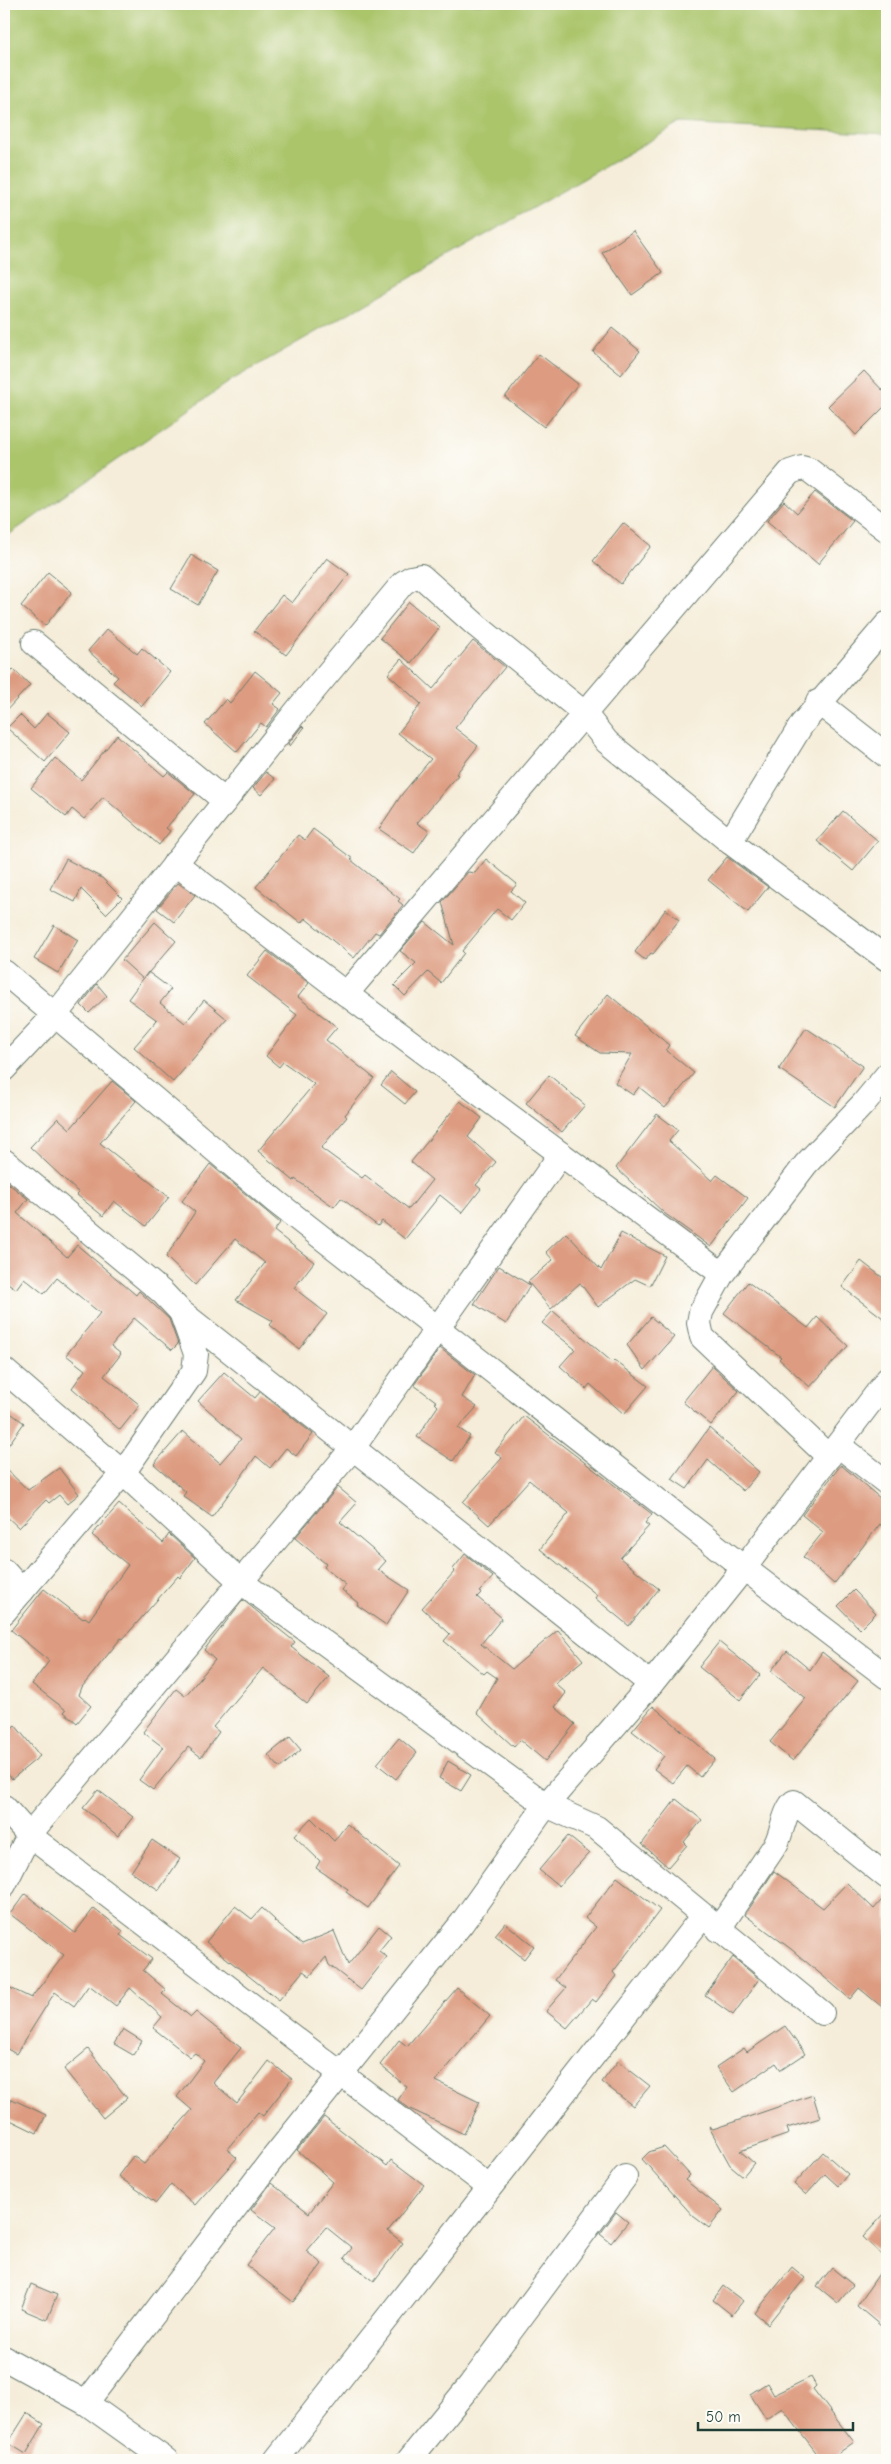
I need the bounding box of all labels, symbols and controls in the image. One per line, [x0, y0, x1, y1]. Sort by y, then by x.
scale bar [698, 2399, 854, 2431]
text: 50 m [706, 2408, 741, 2426]

